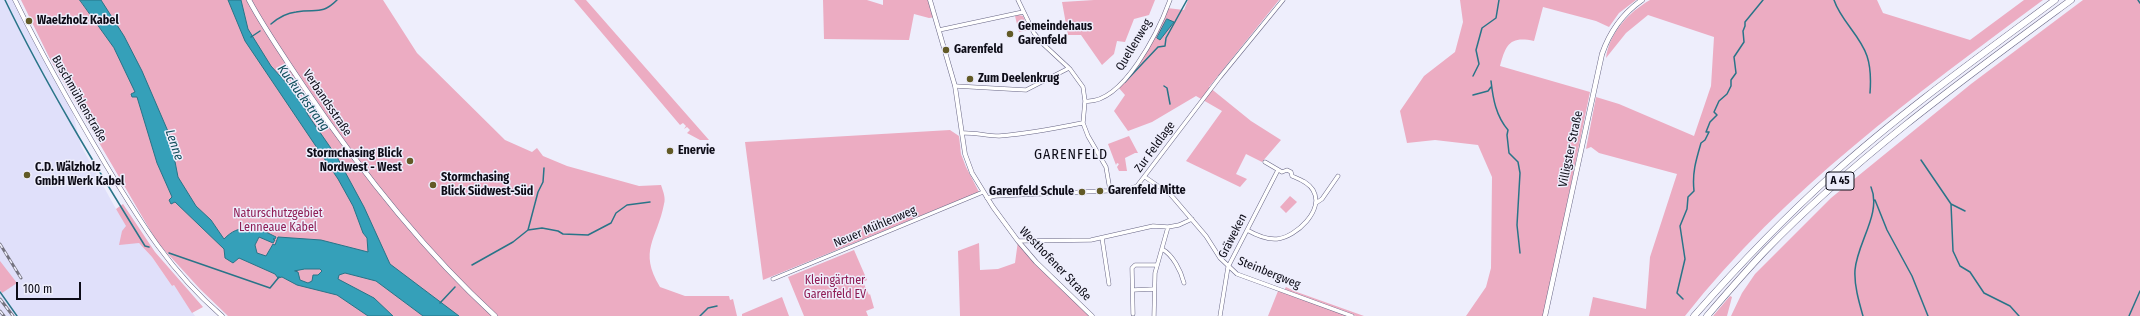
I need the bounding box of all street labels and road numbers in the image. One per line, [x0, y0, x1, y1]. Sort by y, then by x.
street label: Quellenweg [1113, 17, 1155, 73]
street label: Buschmühlenstraße [48, 53, 110, 145]
street label: Verbandsstraße [300, 67, 354, 139]
street label: Villigster Straße [1556, 109, 1586, 189]
street label: Zur Feldlage [1132, 119, 1178, 175]
road number: A 45 [1826, 172, 1854, 190]
street label: Neuer Mühlenweg [832, 203, 918, 251]
street label: Gräweken [1216, 211, 1250, 261]
street label: Westhofener Straße [1016, 224, 1094, 304]
street label: Steinbergweg [1236, 254, 1302, 292]

